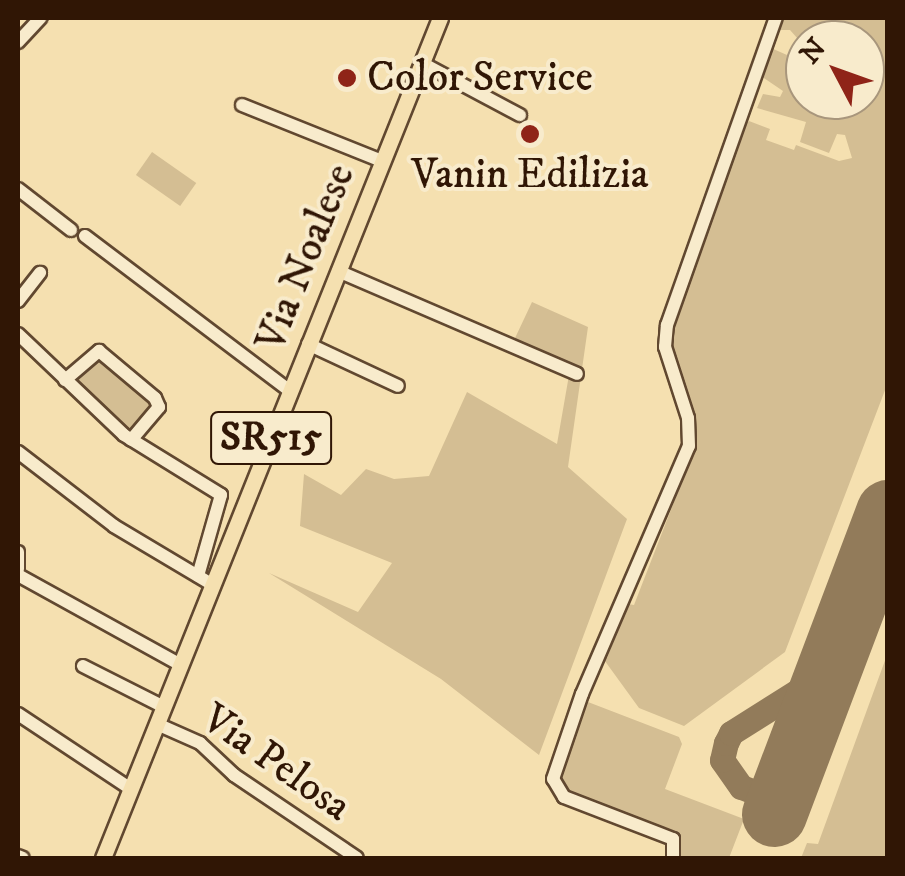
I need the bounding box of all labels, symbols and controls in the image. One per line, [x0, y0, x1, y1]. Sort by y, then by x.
north arrow [785, 20, 885, 120]
text: N [793, 31, 834, 71]
place label: Color Service [367, 53, 593, 103]
marker: Color Service [336, 67, 358, 89]
marker: Vanin Edilizia [519, 123, 541, 145]
place label: Vanin Edilizia [411, 150, 649, 200]
street label: Via Noalese [246, 157, 366, 359]
road number: SR515 [208, 403, 334, 473]
street label: Via Pelosa [192, 694, 360, 832]

